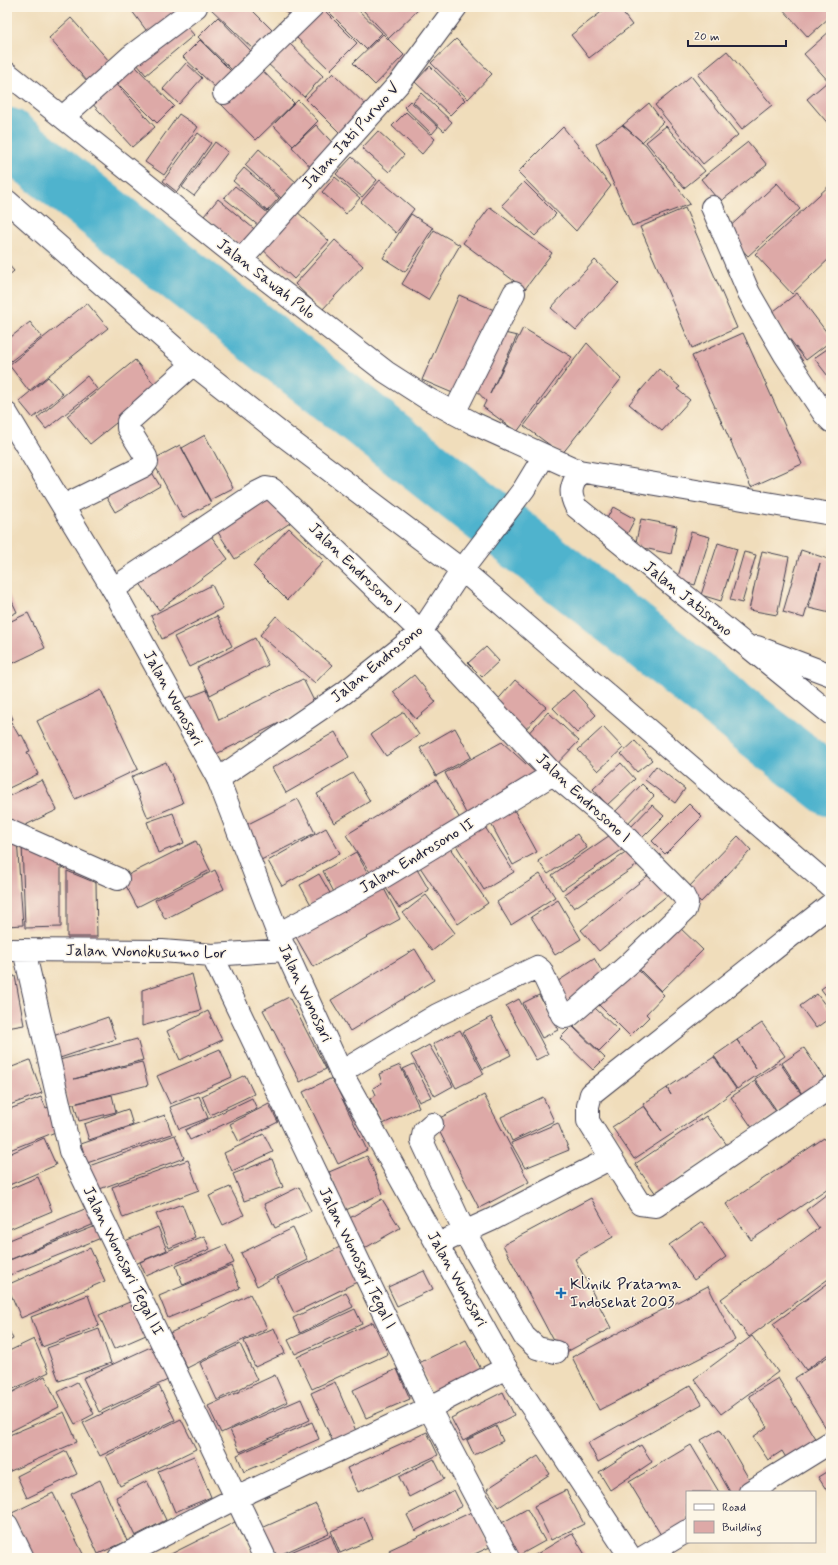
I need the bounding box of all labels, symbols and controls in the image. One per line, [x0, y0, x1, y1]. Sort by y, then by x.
scale bar [688, 22, 786, 48]
text: 20 m [694, 29, 720, 45]
street label: Jalan Jati Purwo V [297, 78, 405, 194]
street label: Jalan Sawah Pulo [212, 234, 320, 324]
street label: Jalan Endrosono I [304, 518, 406, 618]
street label: Jalan Jatisrono [639, 556, 737, 642]
street label: Jalan Endrosono [326, 620, 428, 708]
street label: Jalan Wonosari [138, 646, 208, 750]
street label: Jalan Endrosono I [531, 749, 635, 847]
street label: Jalan Endrosono II [356, 813, 478, 899]
street label: Jalan Wonokusumo Lor [65, 940, 227, 964]
street label: Jalan Wonosari [273, 940, 337, 1046]
street label: Jalan Wonosari Tegal II [77, 1183, 168, 1340]
street label: Jalan Wonosari Tegal I [313, 1184, 400, 1333]
street label: Jalan Wonosari [422, 1227, 492, 1331]
place label: Klinik Pratama Indosehat 2003 [570, 1274, 681, 1313]
marker: Klinik Pratama Indosehat 2003 [555, 1287, 567, 1299]
legend [686, 1491, 816, 1543]
text: Road [722, 1500, 746, 1516]
text: Building [722, 1520, 762, 1537]

